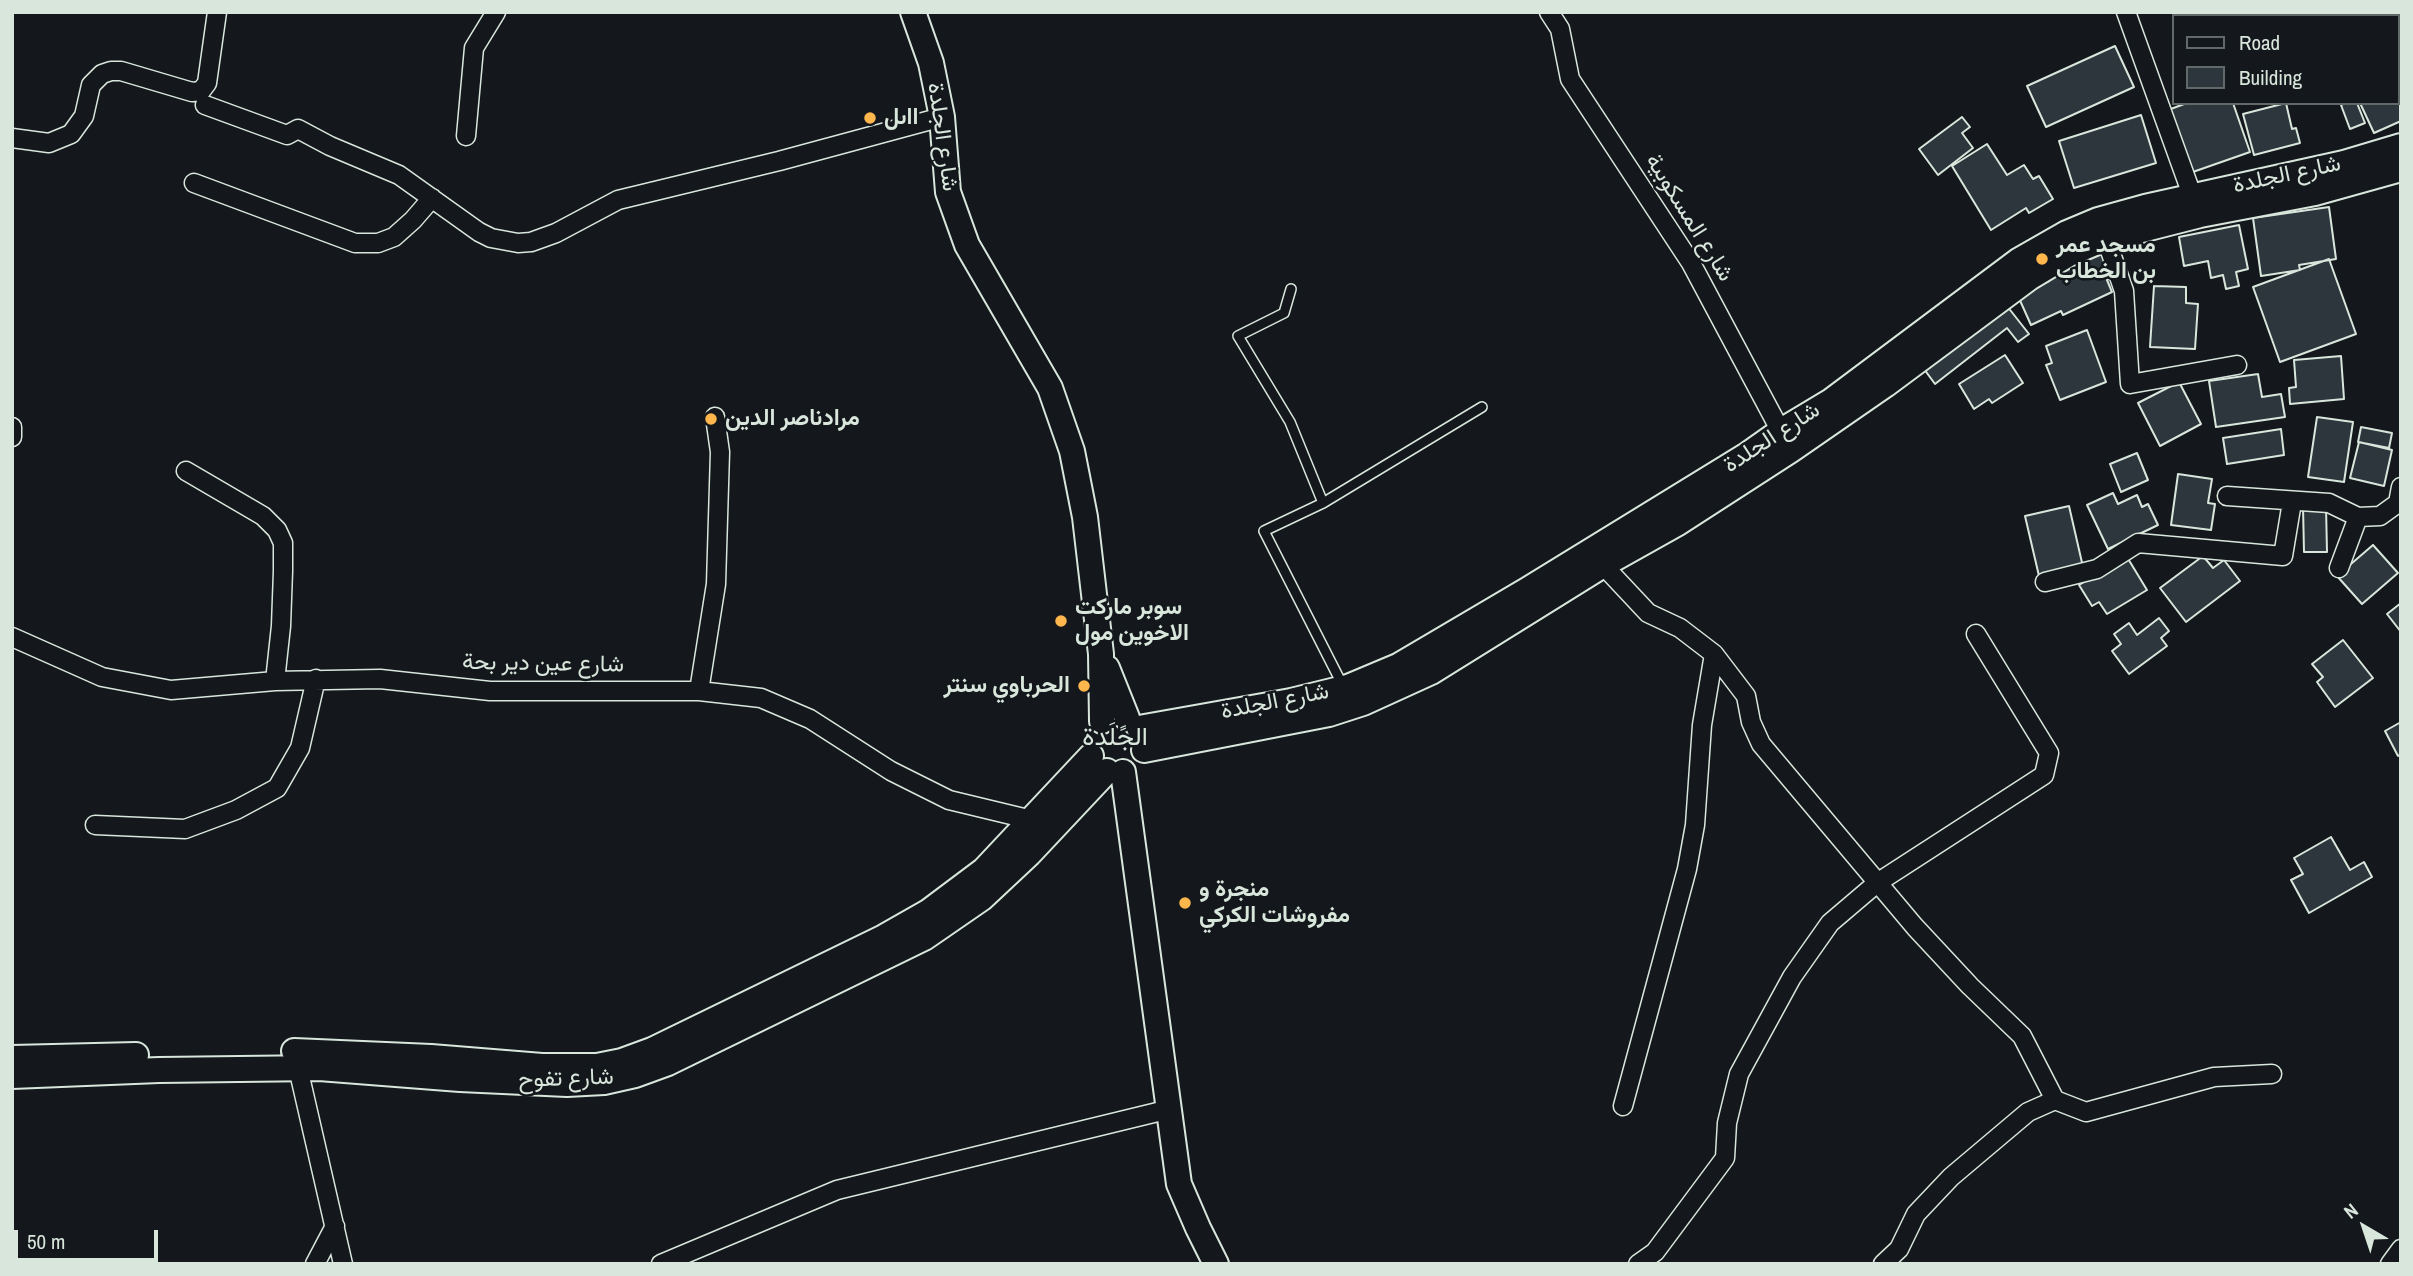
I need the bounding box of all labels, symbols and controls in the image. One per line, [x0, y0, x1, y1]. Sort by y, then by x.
legend [2172, 14, 2399, 105]
text: Road [2239, 28, 2280, 57]
text: Building [2239, 63, 2302, 92]
street label: شارع الجلدة [921, 81, 963, 193]
place label: ااىل [884, 104, 918, 132]
marker: ااىل [862, 110, 878, 126]
street label: شارع المسكوبية [1639, 149, 1739, 287]
street label: شارع الجلدة [2231, 150, 2343, 200]
place label: مسجد عمر بن الخطاب [2056, 232, 2156, 286]
marker: مسجد عمر بن الخطاب [2034, 251, 2050, 267]
street label: شارع الجلدة [1719, 397, 1825, 479]
place label: مرادناصر الدين [725, 405, 860, 433]
marker: مرادناصر الدين [703, 411, 719, 427]
place label: سوبر ماركت الاخوين مول [1075, 594, 1189, 648]
marker: سوبر ماركت الاخوين مول [1053, 613, 1069, 629]
street label: شارع عين دير بحة [462, 649, 624, 679]
place label: الحرباوي سنتر [944, 672, 1070, 700]
marker: الحرباوي سنتر [1076, 678, 1092, 694]
street label: شارع الجلدة [1219, 678, 1331, 726]
district label: الجًلَدة [1082, 722, 1148, 754]
place label: منجرة و مفروشات الكركي [1199, 876, 1350, 930]
marker: منجرة و مفروشات الكركي [1177, 895, 1193, 911]
street label: شارع تفوح [518, 1064, 614, 1094]
north arrow [2329, 1192, 2399, 1262]
text: N [2338, 1197, 2363, 1224]
scale bar [18, 1216, 161, 1260]
text: 50 m [27, 1227, 65, 1256]

